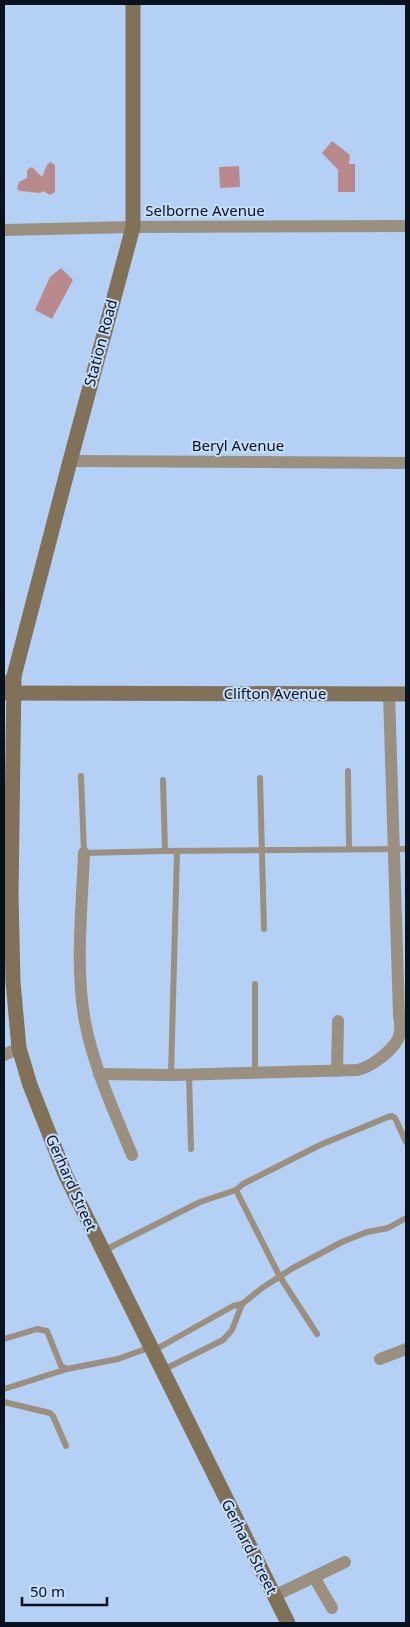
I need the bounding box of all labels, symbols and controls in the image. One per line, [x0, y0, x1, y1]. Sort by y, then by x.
street label: Selborne Avenue [145, 200, 265, 220]
street label: Station Road [79, 297, 121, 389]
street label: Beryl Avenue [192, 435, 284, 455]
street label: Clifton Avenue [224, 683, 326, 703]
street label: Gerhard Street [42, 1131, 102, 1235]
street label: Gerhard Street [217, 1496, 283, 1598]
scale bar [22, 1574, 108, 1606]
text: 50 m [30, 1581, 65, 1601]

